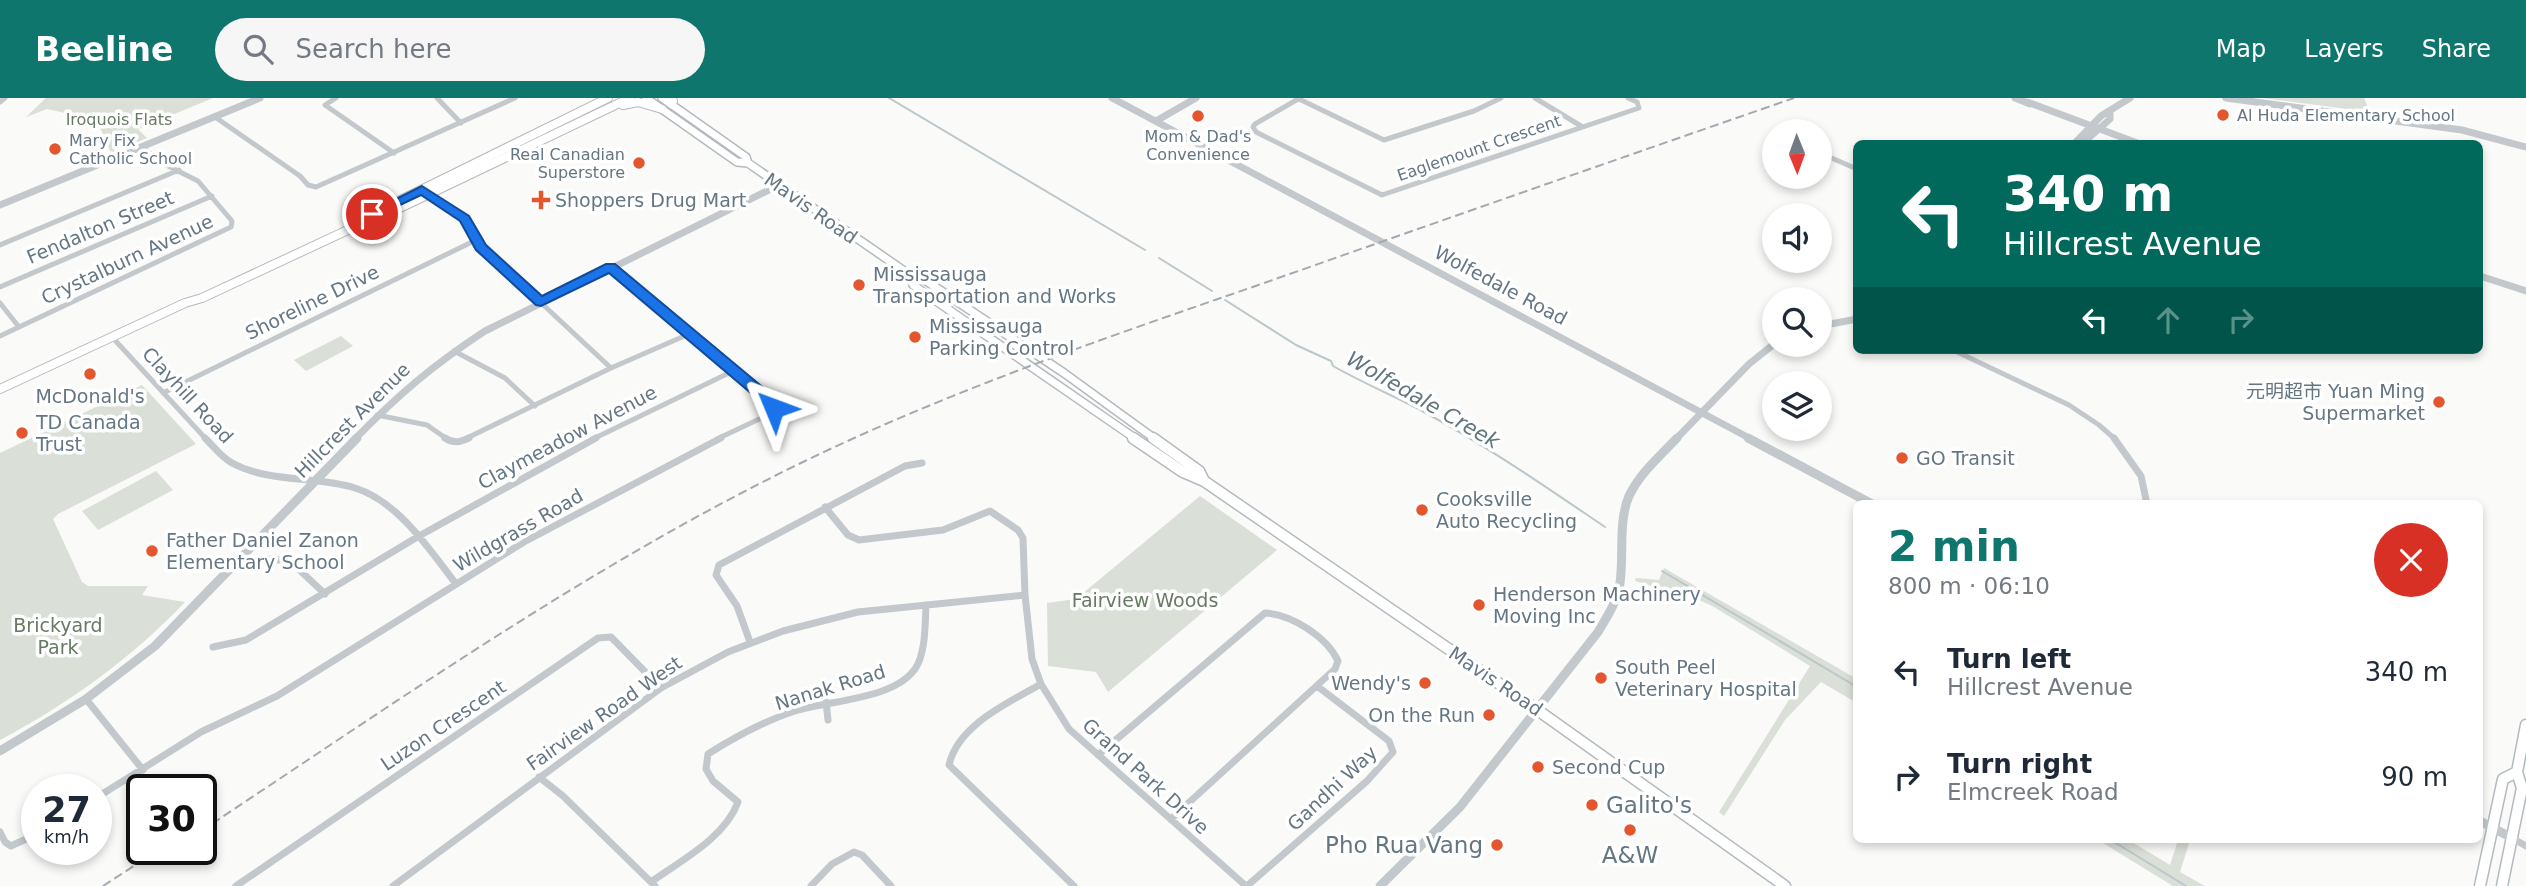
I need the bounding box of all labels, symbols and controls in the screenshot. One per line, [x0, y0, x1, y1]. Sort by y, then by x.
search box [215, 18, 705, 81]
text: Beeline [35, 30, 173, 69]
icon: search [239, 30, 277, 68]
text: Search here [295, 34, 452, 64]
text: Map [2216, 35, 2266, 63]
text: Layers [2304, 35, 2384, 63]
text: Share [2422, 35, 2491, 63]
place label: Al Huda Elementary School [2237, 106, 2455, 125]
marker: Al Huda Elementary School [2215, 107, 2231, 123]
marker: Mom & Dad's Convenience [1190, 108, 1206, 124]
park label: Iroquois Flats [66, 110, 172, 129]
street label: Eaglemount Crescent [1395, 111, 1563, 185]
north arrow [1762, 119, 1832, 189]
map controls [1762, 119, 1832, 441]
place label: Mom & Dad's Convenience [1145, 127, 1251, 164]
place label: Mary Fix Catholic School [69, 131, 192, 168]
marker: Mary Fix Catholic School [47, 141, 63, 157]
place label: Real Canadian Superstore [510, 145, 625, 182]
marker: Real Canadian Superstore [631, 155, 647, 171]
text: 340 m [2003, 166, 2173, 223]
street label: Mavis Road [760, 168, 862, 248]
icon: left [1888, 168, 1979, 259]
pin [342, 184, 402, 244]
street label: Fendalton Street [23, 186, 177, 268]
place label: Shoppers Drug Mart [555, 189, 746, 211]
marker: Shoppers Drug Mart [533, 192, 549, 208]
icon: arrive [353, 195, 391, 233]
button: sound [1762, 203, 1832, 273]
street label: Crystalburn Avenue [38, 210, 216, 308]
text: Hillcrest Avenue [2003, 225, 2262, 263]
street label: Wolfedale Road [1431, 241, 1571, 329]
street label: Shoreline Drive [242, 260, 382, 344]
place label: Mississauga Transportation and Works [872, 263, 1116, 307]
marker: Mississauga Transportation and Works [851, 277, 867, 293]
button: search [1762, 287, 1832, 357]
icon: left [2076, 301, 2114, 339]
icon: ahead [2149, 301, 2187, 339]
icon: right [2222, 301, 2260, 339]
place label: Mississauga Parking Control [929, 315, 1074, 359]
marker: Mississauga Parking Control [907, 329, 923, 345]
street label: Clayhill Road [138, 343, 238, 447]
water label: Wolfedale Creek [1342, 346, 1505, 454]
street label: Hillcrest Avenue [290, 358, 414, 482]
marker: McDonald's [82, 366, 98, 382]
position arrow [737, 371, 811, 445]
button: layers [1762, 371, 1832, 441]
place label: 元明超市 Yuan Ming Supermarket [2246, 380, 2425, 424]
street label: Claymeadow Avenue [474, 381, 660, 493]
place label: McDonald's [35, 385, 145, 407]
marker: 元明超市 Yuan Ming Supermarket [2431, 394, 2447, 410]
place label: TD Canada Trust [35, 411, 141, 455]
marker: TD Canada Trust [14, 425, 30, 441]
place label: GO Transit [1916, 447, 2015, 469]
marker: GO Transit [1894, 450, 1910, 466]
street label: Wildgrass Road [449, 484, 587, 576]
place label: Cooksville Auto Recycling [1436, 488, 1577, 532]
marker: Cooksville Auto Recycling [1414, 502, 1430, 518]
text: 2 min [1888, 522, 2020, 571]
button: close [2374, 523, 2448, 597]
place label: Father Daniel Zanon Elementary School [166, 529, 359, 573]
marker: Father Daniel Zanon Elementary School [144, 543, 160, 559]
text: 800 m · 06:10 [1888, 573, 2050, 599]
place label: Henderson Machinery Moving Inc [1493, 583, 1701, 627]
park label: Fairview Woods [1072, 589, 1218, 611]
marker: Henderson Machinery Moving Inc [1471, 597, 1487, 613]
park label: Brickyard Park [13, 614, 103, 658]
street label: Mavis Road [1445, 642, 1547, 720]
text: Turn left [1947, 644, 2071, 674]
street label: Fairview Road West [522, 651, 686, 775]
icon: left [1888, 653, 1926, 691]
place label: South Peel Veterinary Hospital [1615, 656, 1797, 700]
text: 340 m [2365, 657, 2448, 687]
street label: Nanak Road [772, 660, 888, 714]
marker: South Peel Veterinary Hospital [1593, 670, 1609, 686]
place label: Wendy's [1331, 672, 1411, 694]
text: Hillcrest Avenue [1947, 674, 2133, 700]
street label: Luzon Crescent [376, 675, 510, 775]
marker: Wendy's [1417, 675, 1433, 691]
place label: On the Run [1368, 704, 1475, 726]
marker: On the Run [1481, 707, 1497, 723]
street label: Grand Park Drive [1078, 714, 1214, 838]
street label: Gandhi Way [1283, 741, 1381, 835]
text: Turn right [1947, 749, 2092, 779]
place label: Second Cup [1552, 756, 1665, 778]
icon: right [1888, 758, 1926, 796]
marker: Second Cup [1530, 759, 1546, 775]
text: 90 m [2381, 762, 2448, 792]
speed limit sign: 30 [126, 774, 217, 865]
text: Elmcreek Road [1947, 779, 2119, 805]
text: 27 [42, 790, 91, 830]
place label: Galito's [1606, 792, 1692, 818]
marker: Galito's [1584, 797, 1600, 813]
marker: A&W [1622, 822, 1638, 838]
text: km/h [44, 826, 89, 847]
place label: Pho Rua Vang [1325, 832, 1483, 858]
marker: Pho Rua Vang [1489, 837, 1505, 853]
place label: A&W [1602, 842, 1658, 868]

